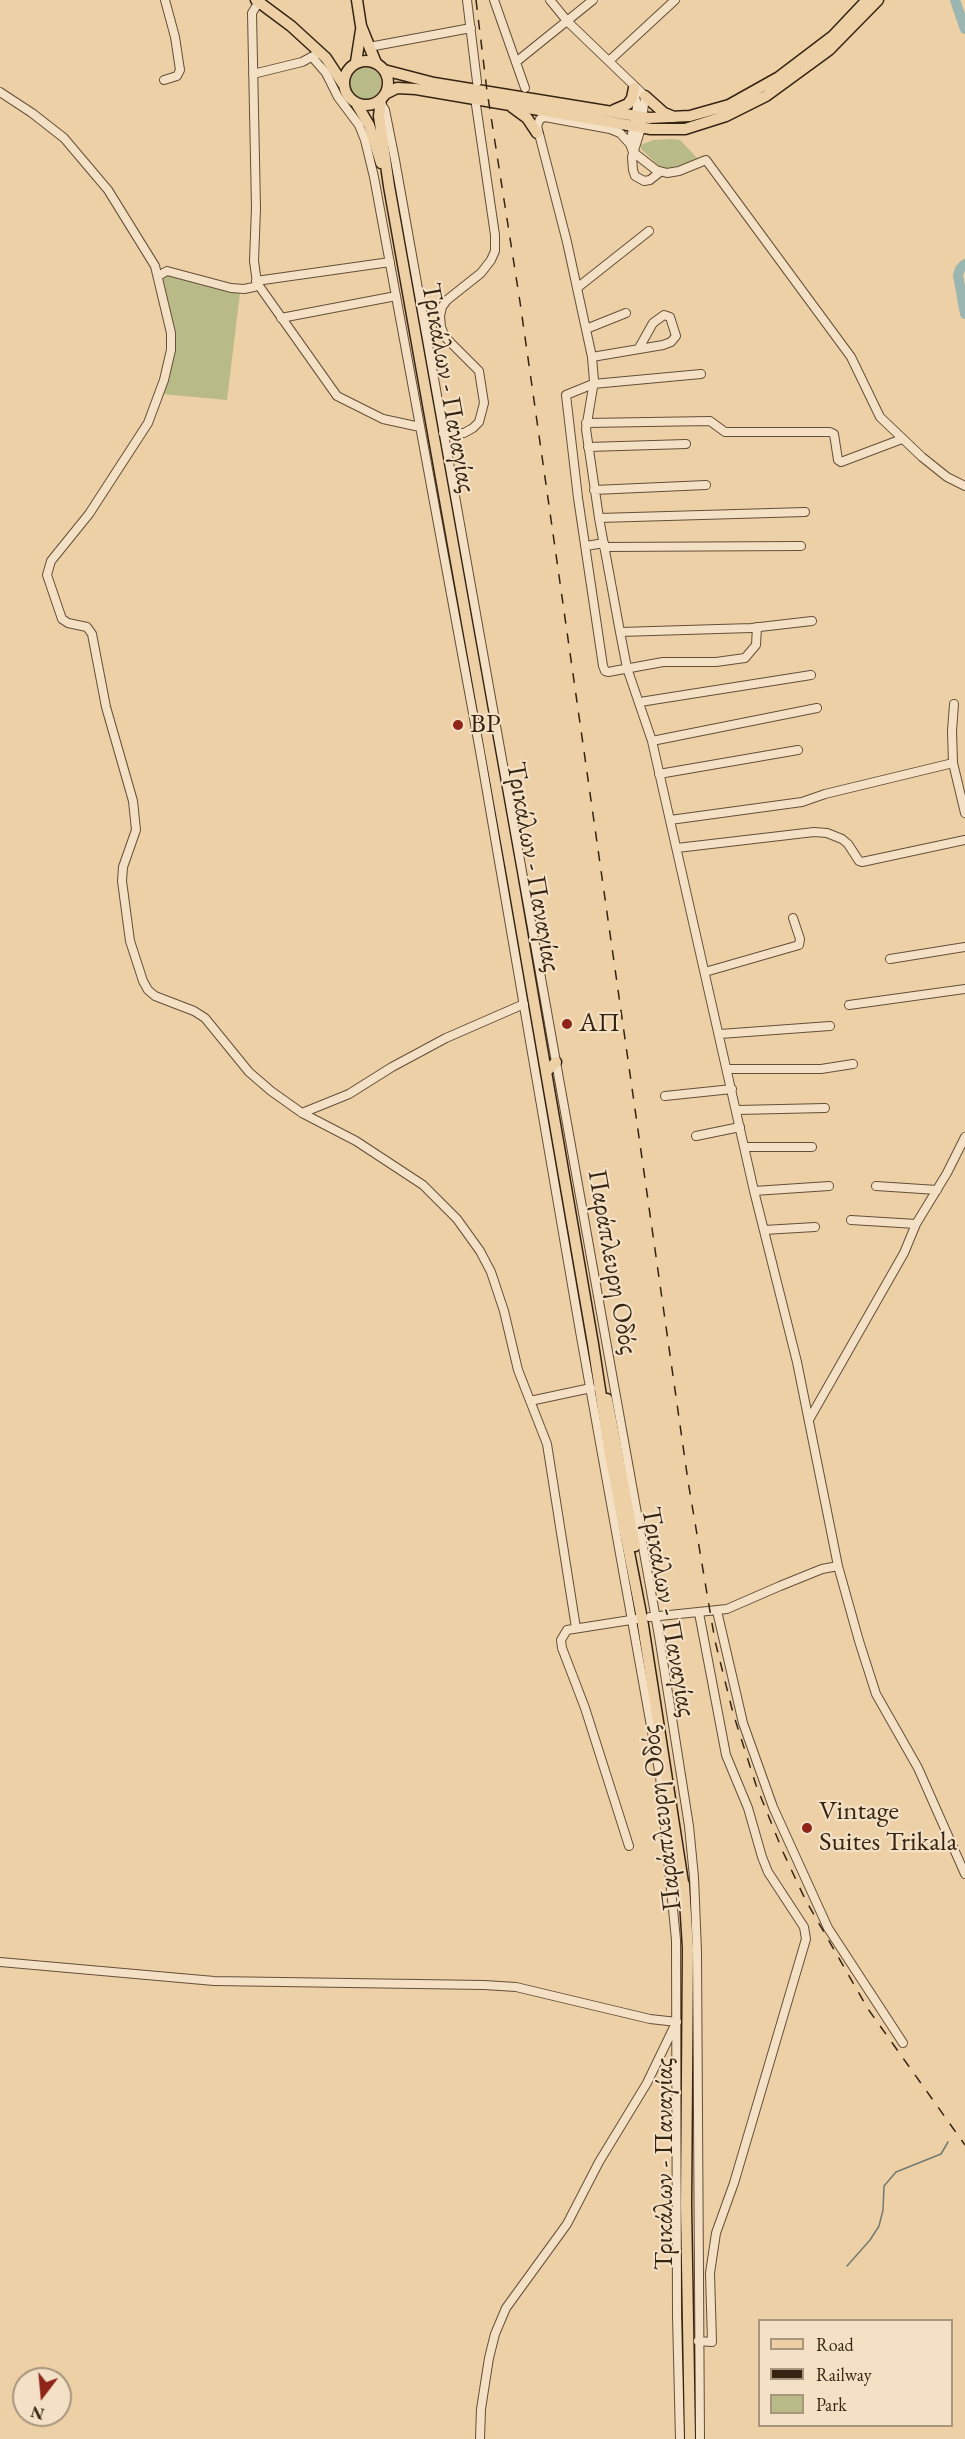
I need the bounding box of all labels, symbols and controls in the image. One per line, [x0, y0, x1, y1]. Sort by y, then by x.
street label: Τρικάλων - Παναγίας [414, 280, 482, 496]
place label: BP [470, 709, 501, 741]
marker: BP [451, 718, 465, 732]
street label: Τρικάλων - Παναγίας [499, 759, 567, 975]
place label: ΑΠ [579, 1008, 620, 1040]
marker: ΑΠ [560, 1017, 574, 1031]
street label: Παράπλευρη Οδός [580, 1167, 644, 1357]
street label: Τρικάλων - Παναγίας [634, 1504, 702, 1720]
street label: Παράπλευρη Οδός [635, 1723, 689, 1913]
place label: Vintage Suites Trikala [819, 1796, 957, 1859]
marker: Vintage Suites Trikala [800, 1821, 814, 1835]
street label: Τρικάλων - Παναγίας [649, 2058, 681, 2270]
legend [758, 2319, 953, 2427]
text: Road [816, 2333, 854, 2356]
text: Railway [816, 2363, 872, 2386]
north arrow [12, 2367, 72, 2427]
text: Park [816, 2393, 847, 2416]
text: N [28, 2401, 47, 2425]

